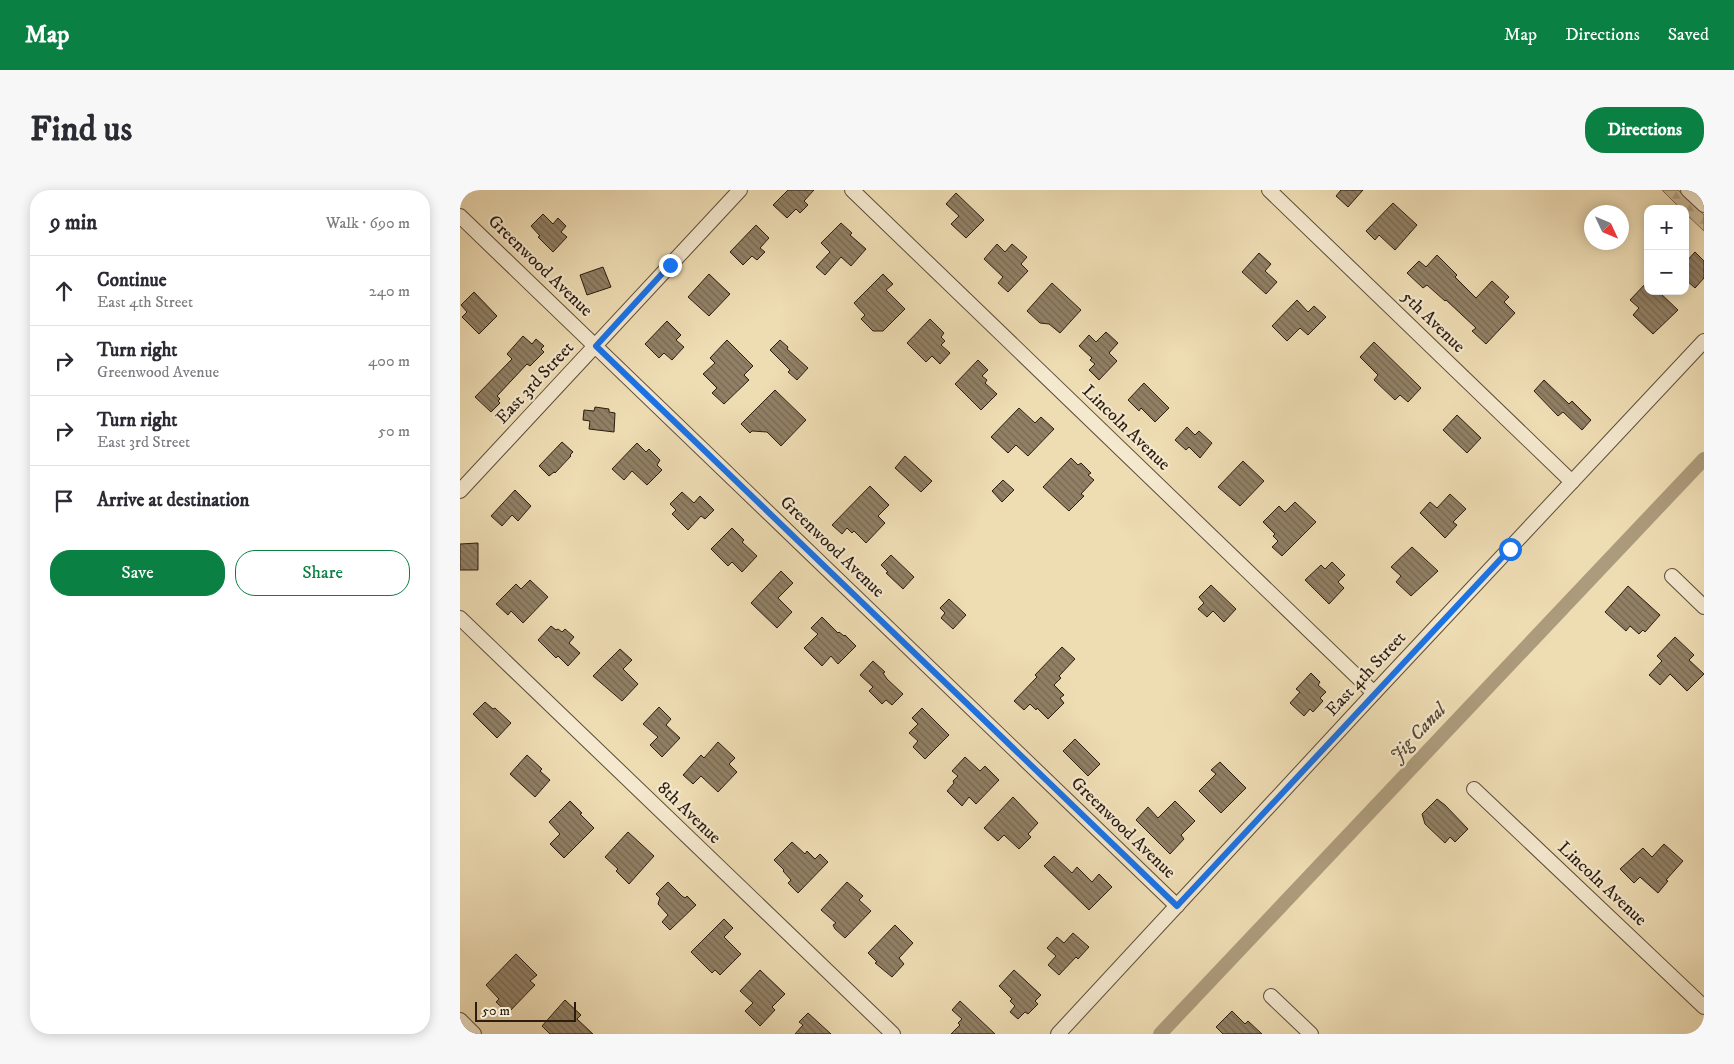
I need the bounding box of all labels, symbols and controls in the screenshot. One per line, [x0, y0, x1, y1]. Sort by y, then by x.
text: Map [25, 20, 69, 50]
text: Map [1504, 24, 1537, 46]
text: Directions [1565, 24, 1640, 46]
text: Saved [1668, 24, 1709, 46]
button: Directions [1585, 107, 1704, 153]
text: Find us [30, 108, 132, 152]
north arrow [1584, 205, 1629, 250]
map controls [1644, 205, 1689, 295]
button: + [1644, 205, 1689, 250]
text: 9 min [50, 210, 97, 236]
street label: Greenwood Avenue [483, 210, 597, 322]
text: Walk · 690 m [326, 213, 410, 233]
button: − [1644, 250, 1689, 295]
route end [659, 254, 682, 277]
text: Continue [97, 269, 167, 292]
icon: ahead [50, 277, 78, 305]
text: 240 m [369, 281, 410, 301]
street label: 5th Avenue [1397, 286, 1469, 358]
text: East 4th Street [97, 292, 193, 312]
street label: East 3rd Street [491, 337, 579, 429]
text: Turn right [97, 339, 177, 362]
icon: right [50, 347, 78, 375]
text: 400 m [368, 351, 410, 371]
text: Greenwood Avenue [97, 362, 219, 382]
street label: Lincoln Avenue [1077, 381, 1175, 475]
text: Turn right [97, 409, 177, 432]
icon: right [50, 417, 78, 445]
text: 50 m [378, 421, 410, 441]
text: East 3rd Street [97, 432, 190, 452]
icon: arrive [50, 487, 78, 515]
text: Arrive at destination [97, 489, 249, 512]
street label: Greenwood Avenue [775, 491, 889, 603]
route start [1499, 538, 1522, 561]
button: Save [50, 550, 225, 596]
button: Share [235, 550, 410, 596]
street label: East 4th Street [1321, 627, 1411, 721]
water label: Jig Canal [1385, 697, 1452, 767]
street label: Greenwood Avenue [1066, 772, 1180, 884]
street label: 8th Avenue [653, 777, 725, 849]
street label: Lincoln Avenue [1553, 837, 1651, 931]
scale bar [475, 999, 576, 1022]
text: 50 m [482, 1002, 510, 1020]

